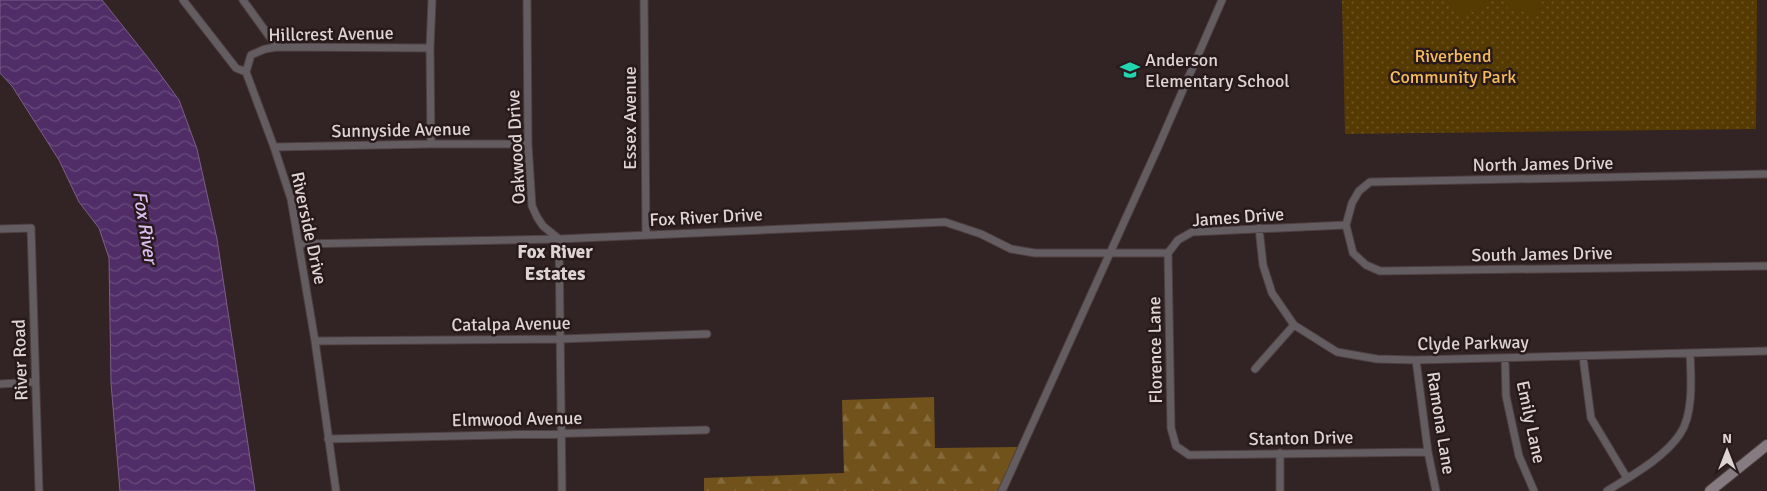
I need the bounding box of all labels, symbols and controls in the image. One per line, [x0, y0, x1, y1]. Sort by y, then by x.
street label: Hillcrest Avenue [268, 22, 394, 46]
park label: Riverbend Community Park [1390, 45, 1516, 88]
place label: Anderson Elementary School [1145, 49, 1290, 92]
school or university icon: Anderson Elementary School [1119, 59, 1141, 81]
street label: Essex Avenue [619, 66, 641, 170]
street label: Oakwood Drive [502, 89, 530, 205]
street label: Sunnyside Avenue [331, 118, 471, 142]
street label: North James Drive [1472, 152, 1614, 176]
street label: Riverside Drive [286, 170, 332, 286]
water label: Fox River [127, 189, 163, 268]
street label: Fox River Drive [649, 203, 763, 231]
street label: James Drive [1191, 203, 1285, 231]
district label: Fox River Estates [517, 240, 593, 286]
street label: South James Drive [1471, 242, 1613, 266]
street label: Florence Lane [1143, 296, 1167, 404]
street label: Catalpa Avenue [451, 312, 571, 336]
street label: River Road [8, 319, 32, 401]
street label: Clyde Parkway [1417, 331, 1529, 355]
street label: Ramona Lane [1422, 370, 1460, 476]
street label: Emily Lane [1512, 379, 1550, 465]
street label: Elmwood Avenue [451, 407, 583, 431]
street label: Stanton Drive [1248, 426, 1354, 450]
north arrow [1702, 426, 1752, 476]
text: N [1722, 430, 1732, 447]

